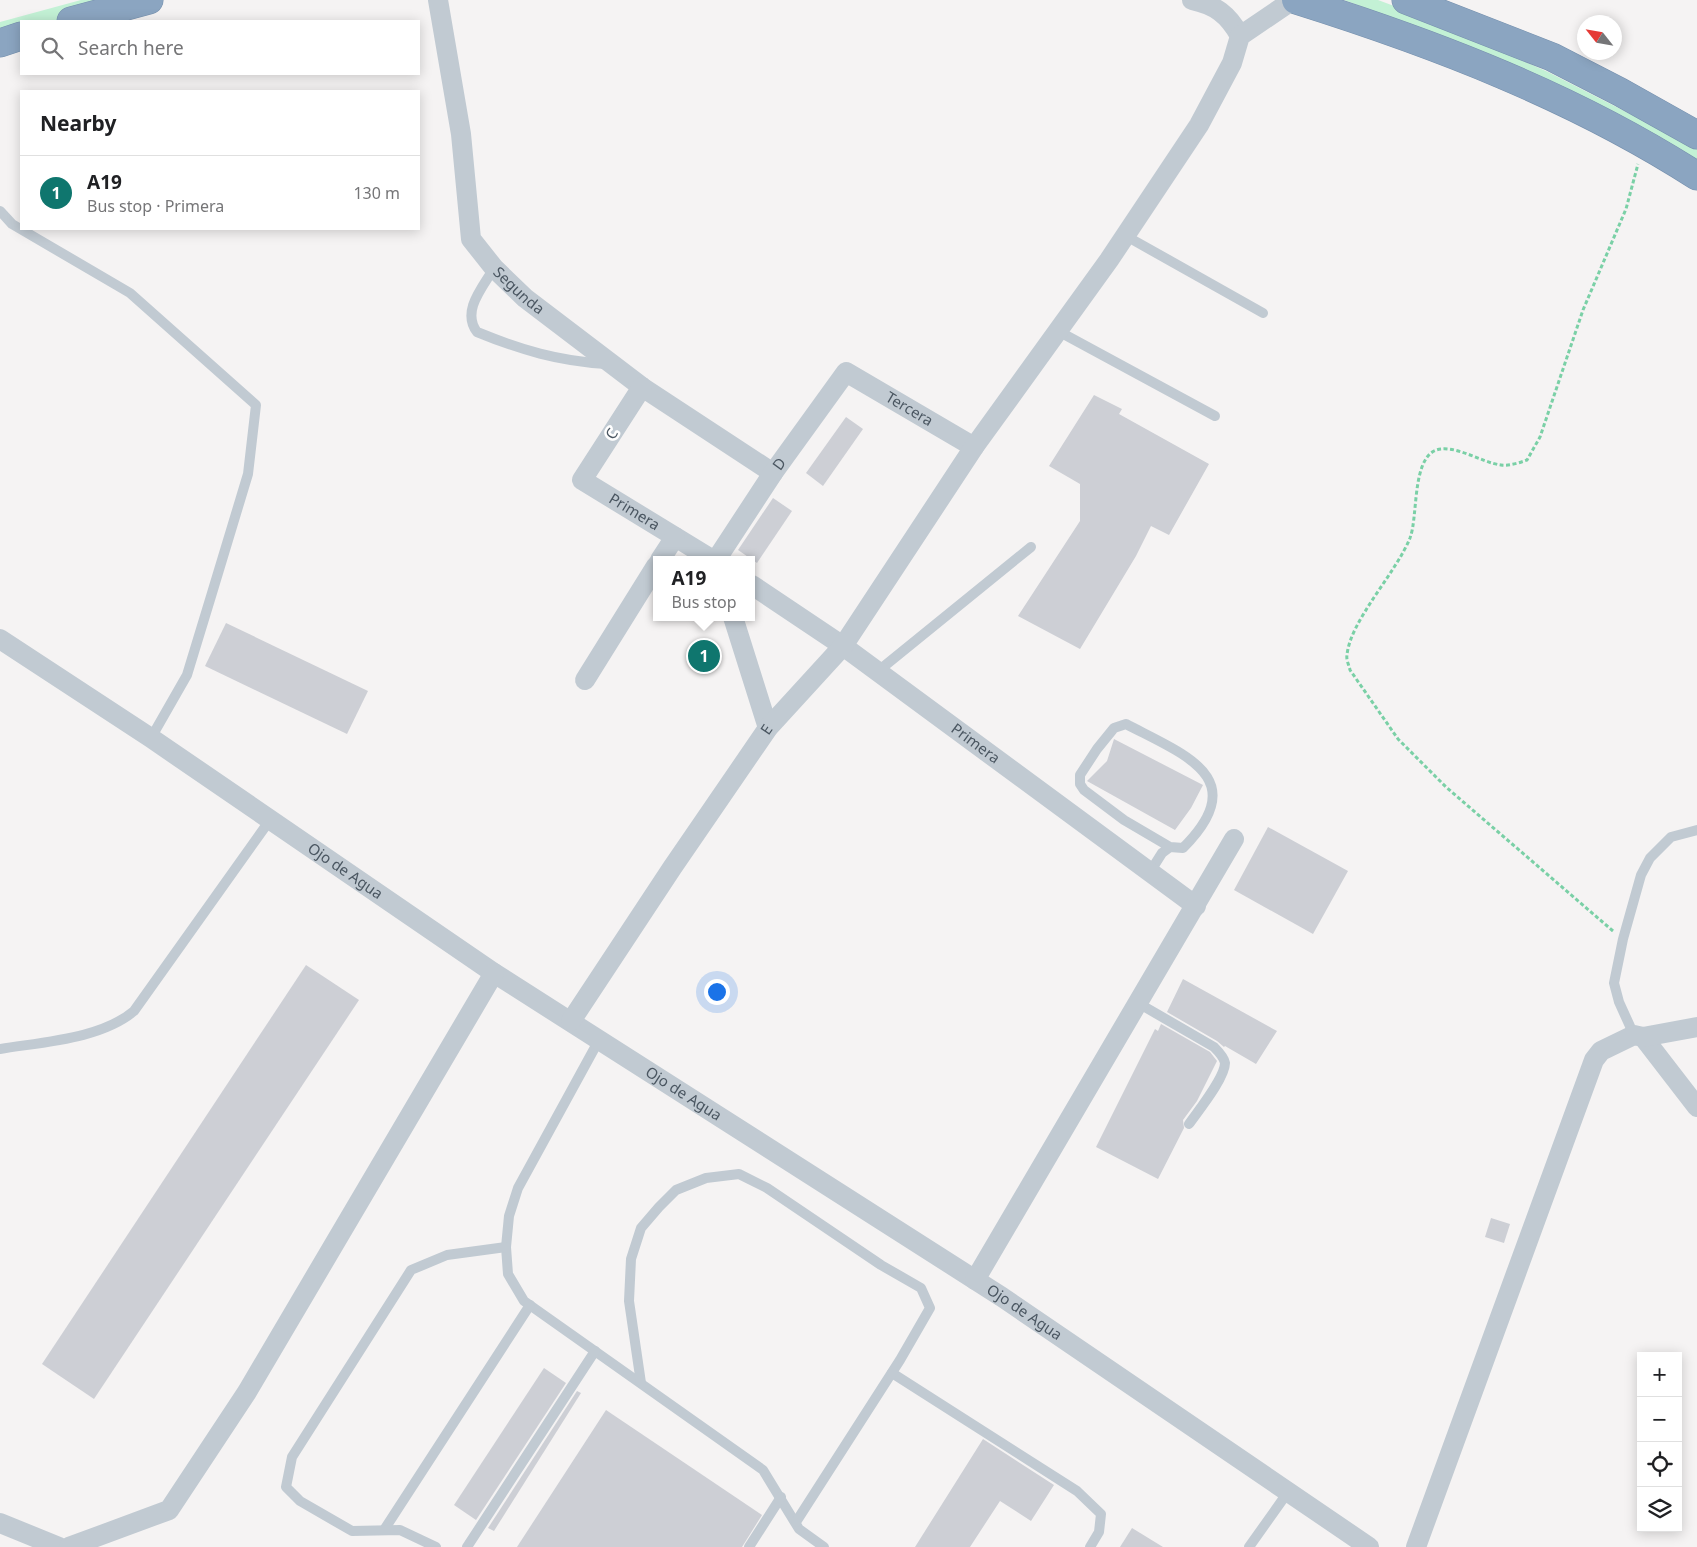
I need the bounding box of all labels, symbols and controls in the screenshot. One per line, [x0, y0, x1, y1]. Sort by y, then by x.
north arrow [1577, 15, 1622, 60]
search box [20, 20, 420, 75]
icon: search [38, 34, 66, 62]
text: Search here [78, 35, 184, 61]
text: Nearby [40, 109, 116, 137]
text: A19 [87, 169, 122, 195]
text: 1 [51, 182, 61, 204]
text: 130 m [353, 182, 400, 204]
text: Bus stop · Primera [87, 195, 224, 217]
street label: Segunda [490, 262, 549, 318]
street label: Tercera [882, 387, 937, 430]
street label: C [600, 424, 622, 443]
street label: D [767, 453, 790, 474]
street label: Primera [606, 488, 664, 534]
popup [653, 556, 755, 621]
text: A19 [671, 565, 706, 591]
text: Bus stop [671, 591, 737, 613]
pin: 1 [688, 637, 720, 675]
street label: Primera [948, 718, 1004, 767]
street label: E [755, 720, 777, 738]
street label: Ojo de Agua [304, 837, 387, 903]
your location [704, 979, 730, 1005]
street label: Ojo de Agua [642, 1061, 726, 1125]
street label: Ojo de Agua [983, 1279, 1066, 1344]
map controls [1637, 1352, 1682, 1532]
button: + [1637, 1352, 1682, 1397]
button: − [1637, 1397, 1682, 1442]
button: locate [1637, 1442, 1682, 1487]
button: layers [1637, 1487, 1682, 1532]

